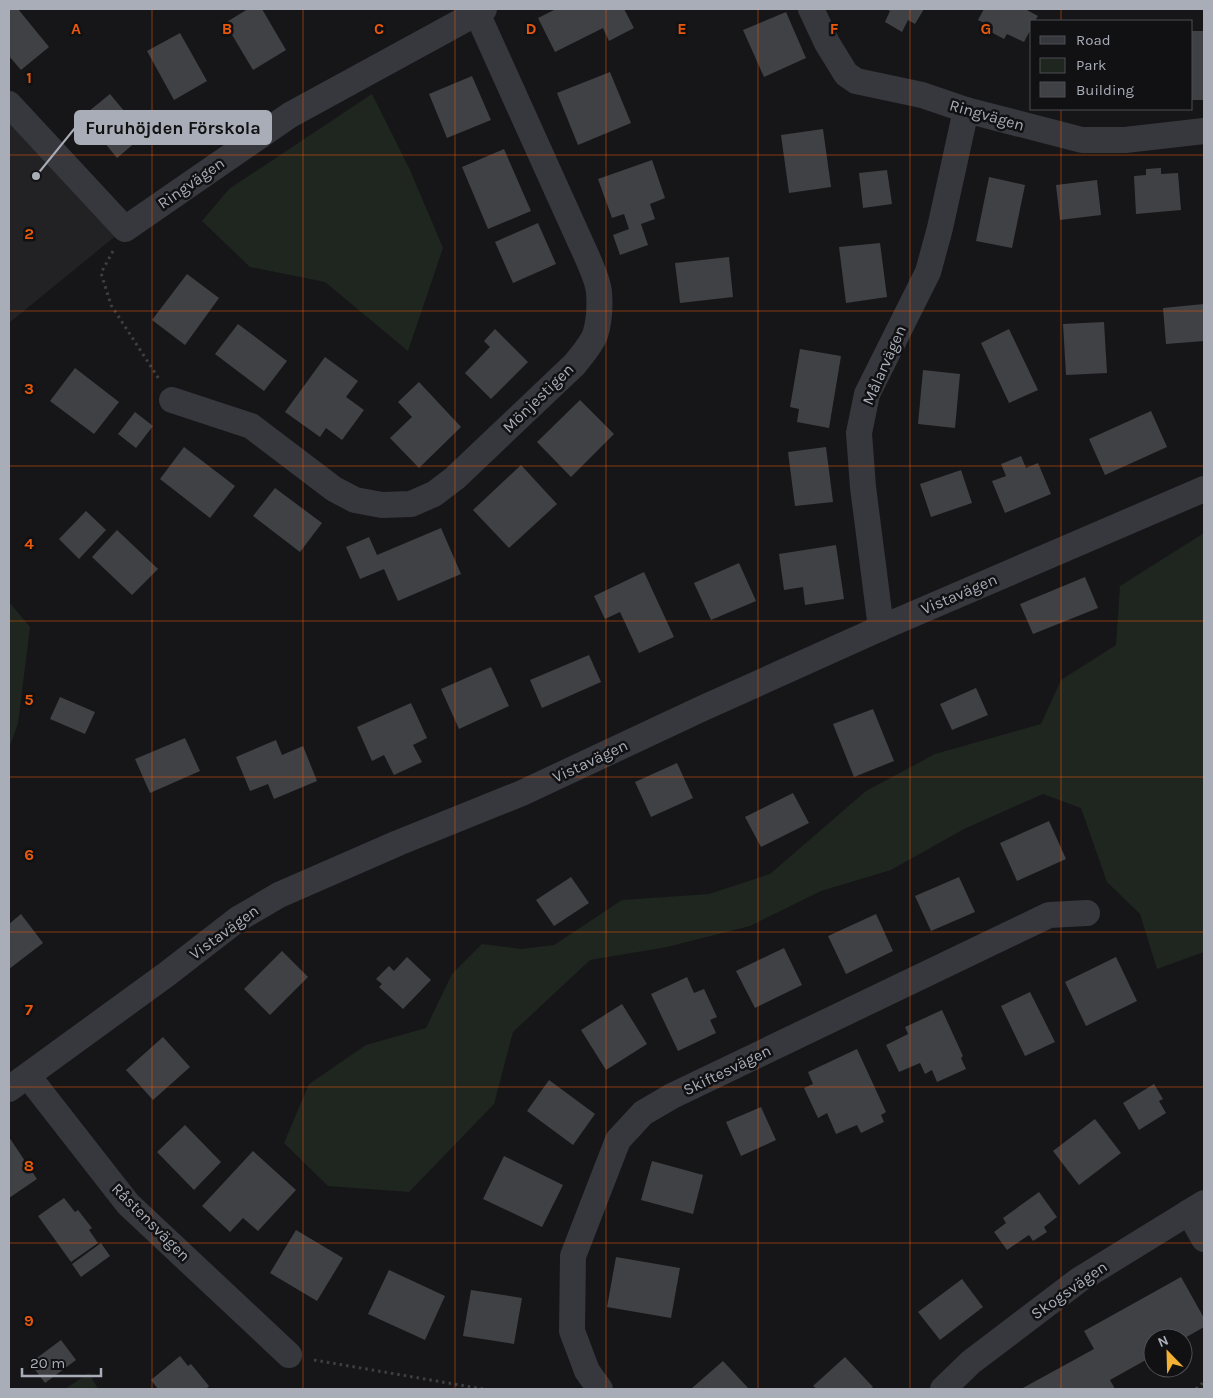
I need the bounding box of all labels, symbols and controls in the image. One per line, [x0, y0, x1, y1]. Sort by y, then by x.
text: A [71, 19, 81, 38]
text: B [222, 19, 232, 38]
text: C [374, 19, 384, 38]
text: D [526, 19, 537, 38]
text: E [677, 19, 687, 38]
text: F [830, 19, 839, 38]
text: G [981, 19, 991, 38]
legend [1030, 20, 1193, 110]
text: Road [1076, 31, 1111, 49]
text: Park [1076, 56, 1106, 74]
text: 1 [26, 68, 32, 87]
text: Building [1076, 81, 1134, 99]
street label: Ringvägen [947, 95, 1027, 135]
callout: Furuhöjden Förskola [75, 111, 271, 144]
text: Furuhöjden Förskola [85, 117, 261, 139]
street label: Ringvägen [154, 153, 228, 213]
text: 2 [24, 224, 34, 243]
street label: Målarvägen [858, 322, 910, 408]
street label: Mönjestigen [499, 359, 577, 437]
text: 3 [24, 379, 34, 398]
text: 4 [24, 534, 34, 553]
street label: Vistavägen [918, 569, 1000, 619]
text: 5 [24, 690, 34, 709]
street label: Vistavägen [549, 735, 631, 787]
text: 6 [24, 845, 34, 864]
street label: Vistavägen [186, 901, 262, 963]
text: 7 [25, 1000, 33, 1019]
street label: Skiftesvägen [680, 1041, 774, 1099]
text: 8 [24, 1156, 34, 1175]
street label: Råstensvägen [108, 1179, 194, 1265]
street label: Skogsvägen [1027, 1257, 1111, 1323]
text: 9 [24, 1311, 34, 1330]
north arrow [1143, 1328, 1193, 1378]
text: N [1155, 1332, 1171, 1351]
scale bar [22, 1346, 101, 1378]
text: 20 m [30, 1354, 65, 1372]

